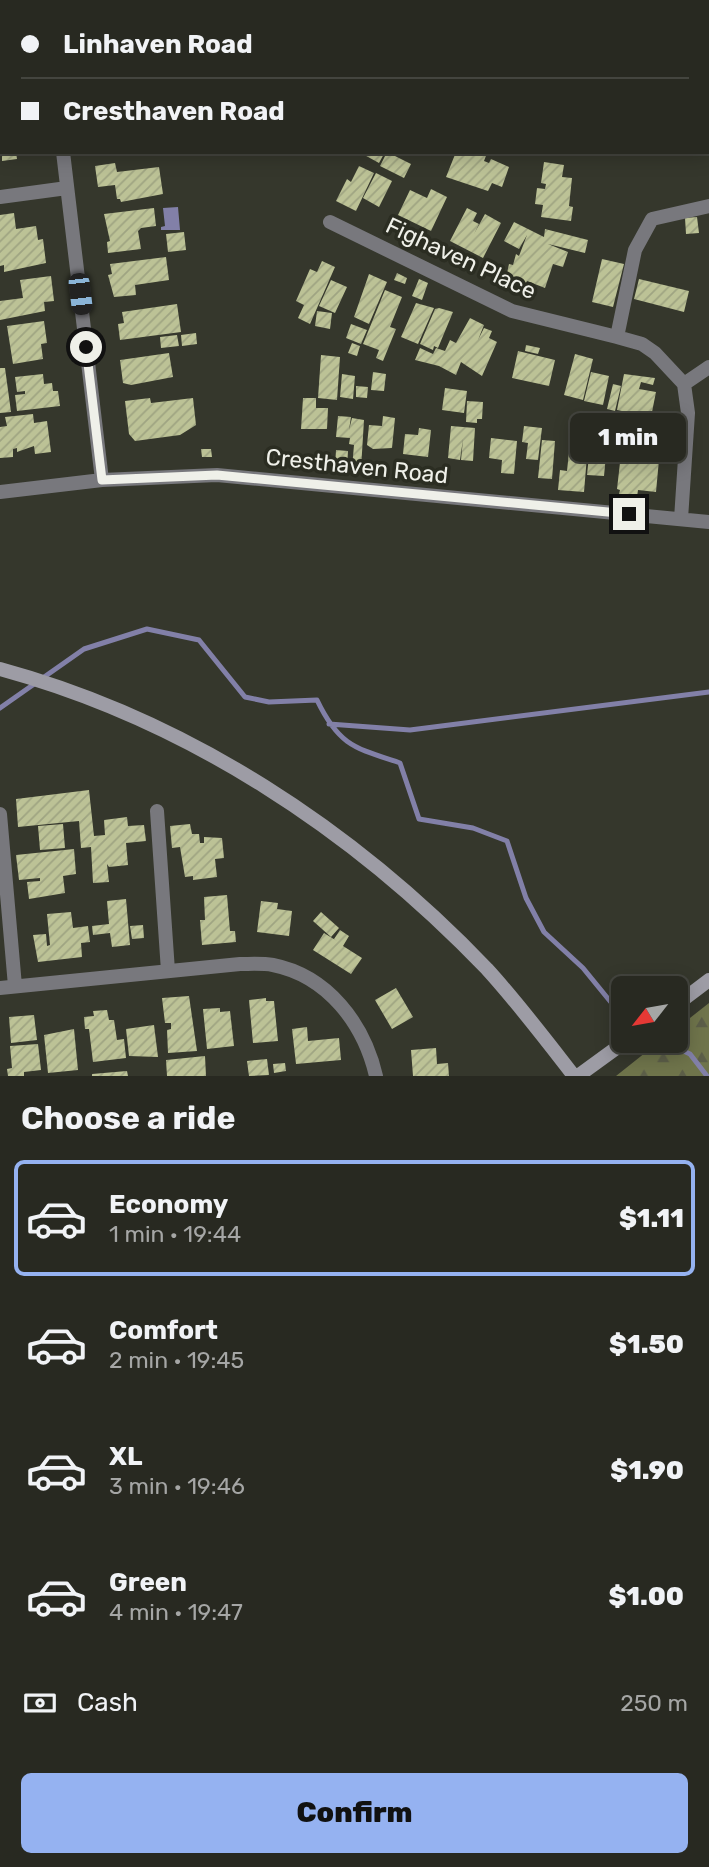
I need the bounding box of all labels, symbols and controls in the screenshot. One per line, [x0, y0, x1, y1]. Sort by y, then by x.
text: Linhaven Road [63, 29, 253, 60]
text: Cresthaven Road [63, 96, 285, 127]
street label: Fighaven Place [381, 211, 541, 305]
car [68, 272, 93, 316]
route start [70, 331, 102, 363]
callout: 1 min [571, 412, 687, 462]
text: 1 min [598, 423, 658, 451]
street label: Cresthaven Road [264, 443, 450, 489]
route end [613, 498, 645, 530]
north arrow [611, 976, 688, 1054]
map controls [611, 976, 688, 1053]
text: Choose a ride [21, 1099, 235, 1137]
icon: car [25, 1187, 88, 1250]
text: Economy [109, 1189, 228, 1220]
text: $1.11 [619, 1203, 684, 1234]
text: 1 min · 19:44 [109, 1220, 241, 1248]
icon: car [25, 1313, 88, 1376]
text: Comfort [109, 1315, 218, 1346]
text: $1.50 [609, 1329, 684, 1360]
text: 2 min · 19:45 [109, 1346, 244, 1374]
icon: car [25, 1439, 88, 1502]
text: XL [109, 1441, 142, 1472]
text: $1.90 [610, 1455, 684, 1486]
text: 3 min · 19:46 [109, 1472, 245, 1500]
icon: car [25, 1565, 88, 1628]
text: Green [109, 1567, 187, 1598]
text: $1.00 [608, 1581, 684, 1612]
text: 4 min · 19:47 [109, 1598, 243, 1626]
icon: cash [21, 1684, 59, 1722]
text: Cash [77, 1687, 138, 1718]
text: 250 m [620, 1689, 688, 1717]
button: Confirm [21, 1773, 688, 1853]

